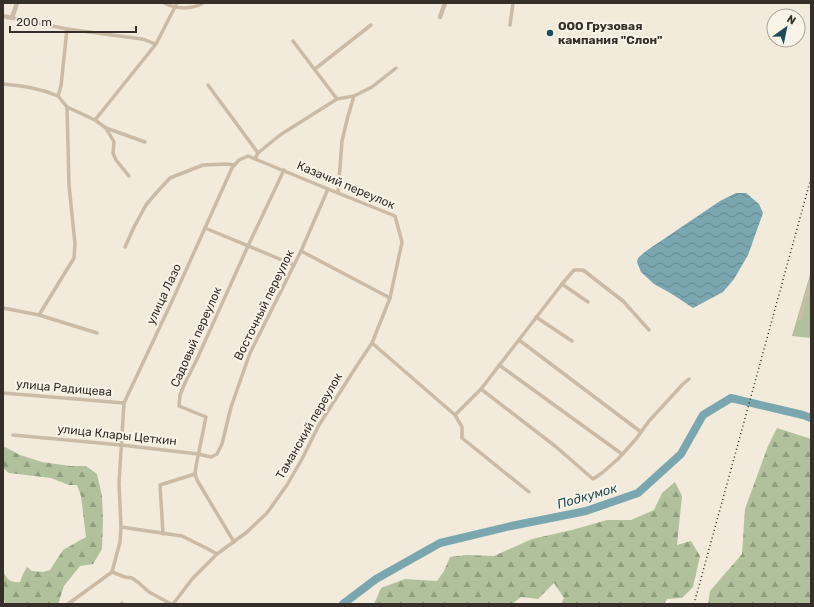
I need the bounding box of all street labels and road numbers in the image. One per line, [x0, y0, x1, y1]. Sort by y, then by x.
street label: Казачий переулок [295, 158, 398, 212]
street label: Восточный переулок [231, 247, 297, 363]
street label: улица Лазо [144, 261, 184, 327]
street label: Садовый переулок [168, 284, 225, 389]
street label: Таманский переулок [273, 370, 345, 482]
street label: улица Радищева [16, 377, 112, 399]
street label: улица Клары Цеткин [57, 422, 177, 448]

